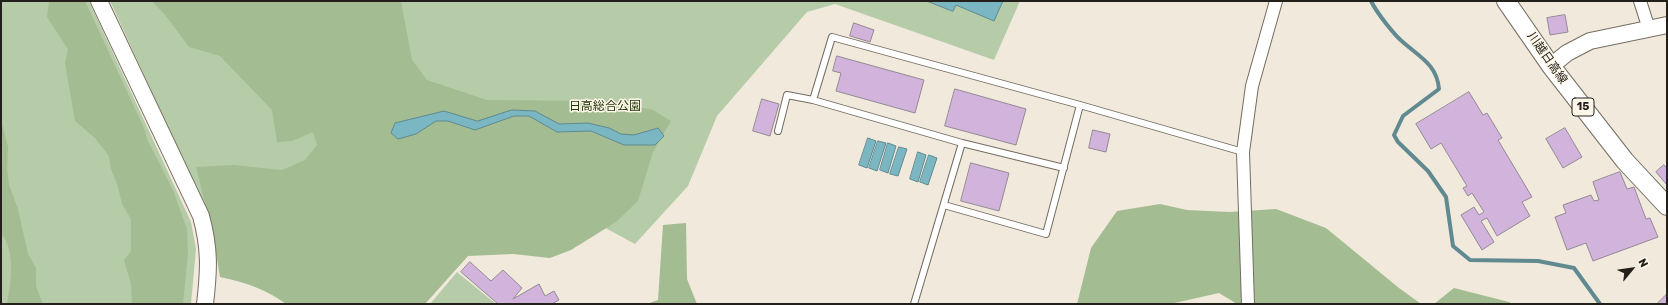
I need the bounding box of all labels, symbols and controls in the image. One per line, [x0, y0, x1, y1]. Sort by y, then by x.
street label: 川越日高線 [1524, 29, 1570, 87]
road number: 15 [1572, 98, 1594, 116]
park label: 日高総合公園 [569, 100, 641, 114]
north arrow [1612, 249, 1652, 289]
text: N [1635, 256, 1651, 270]

